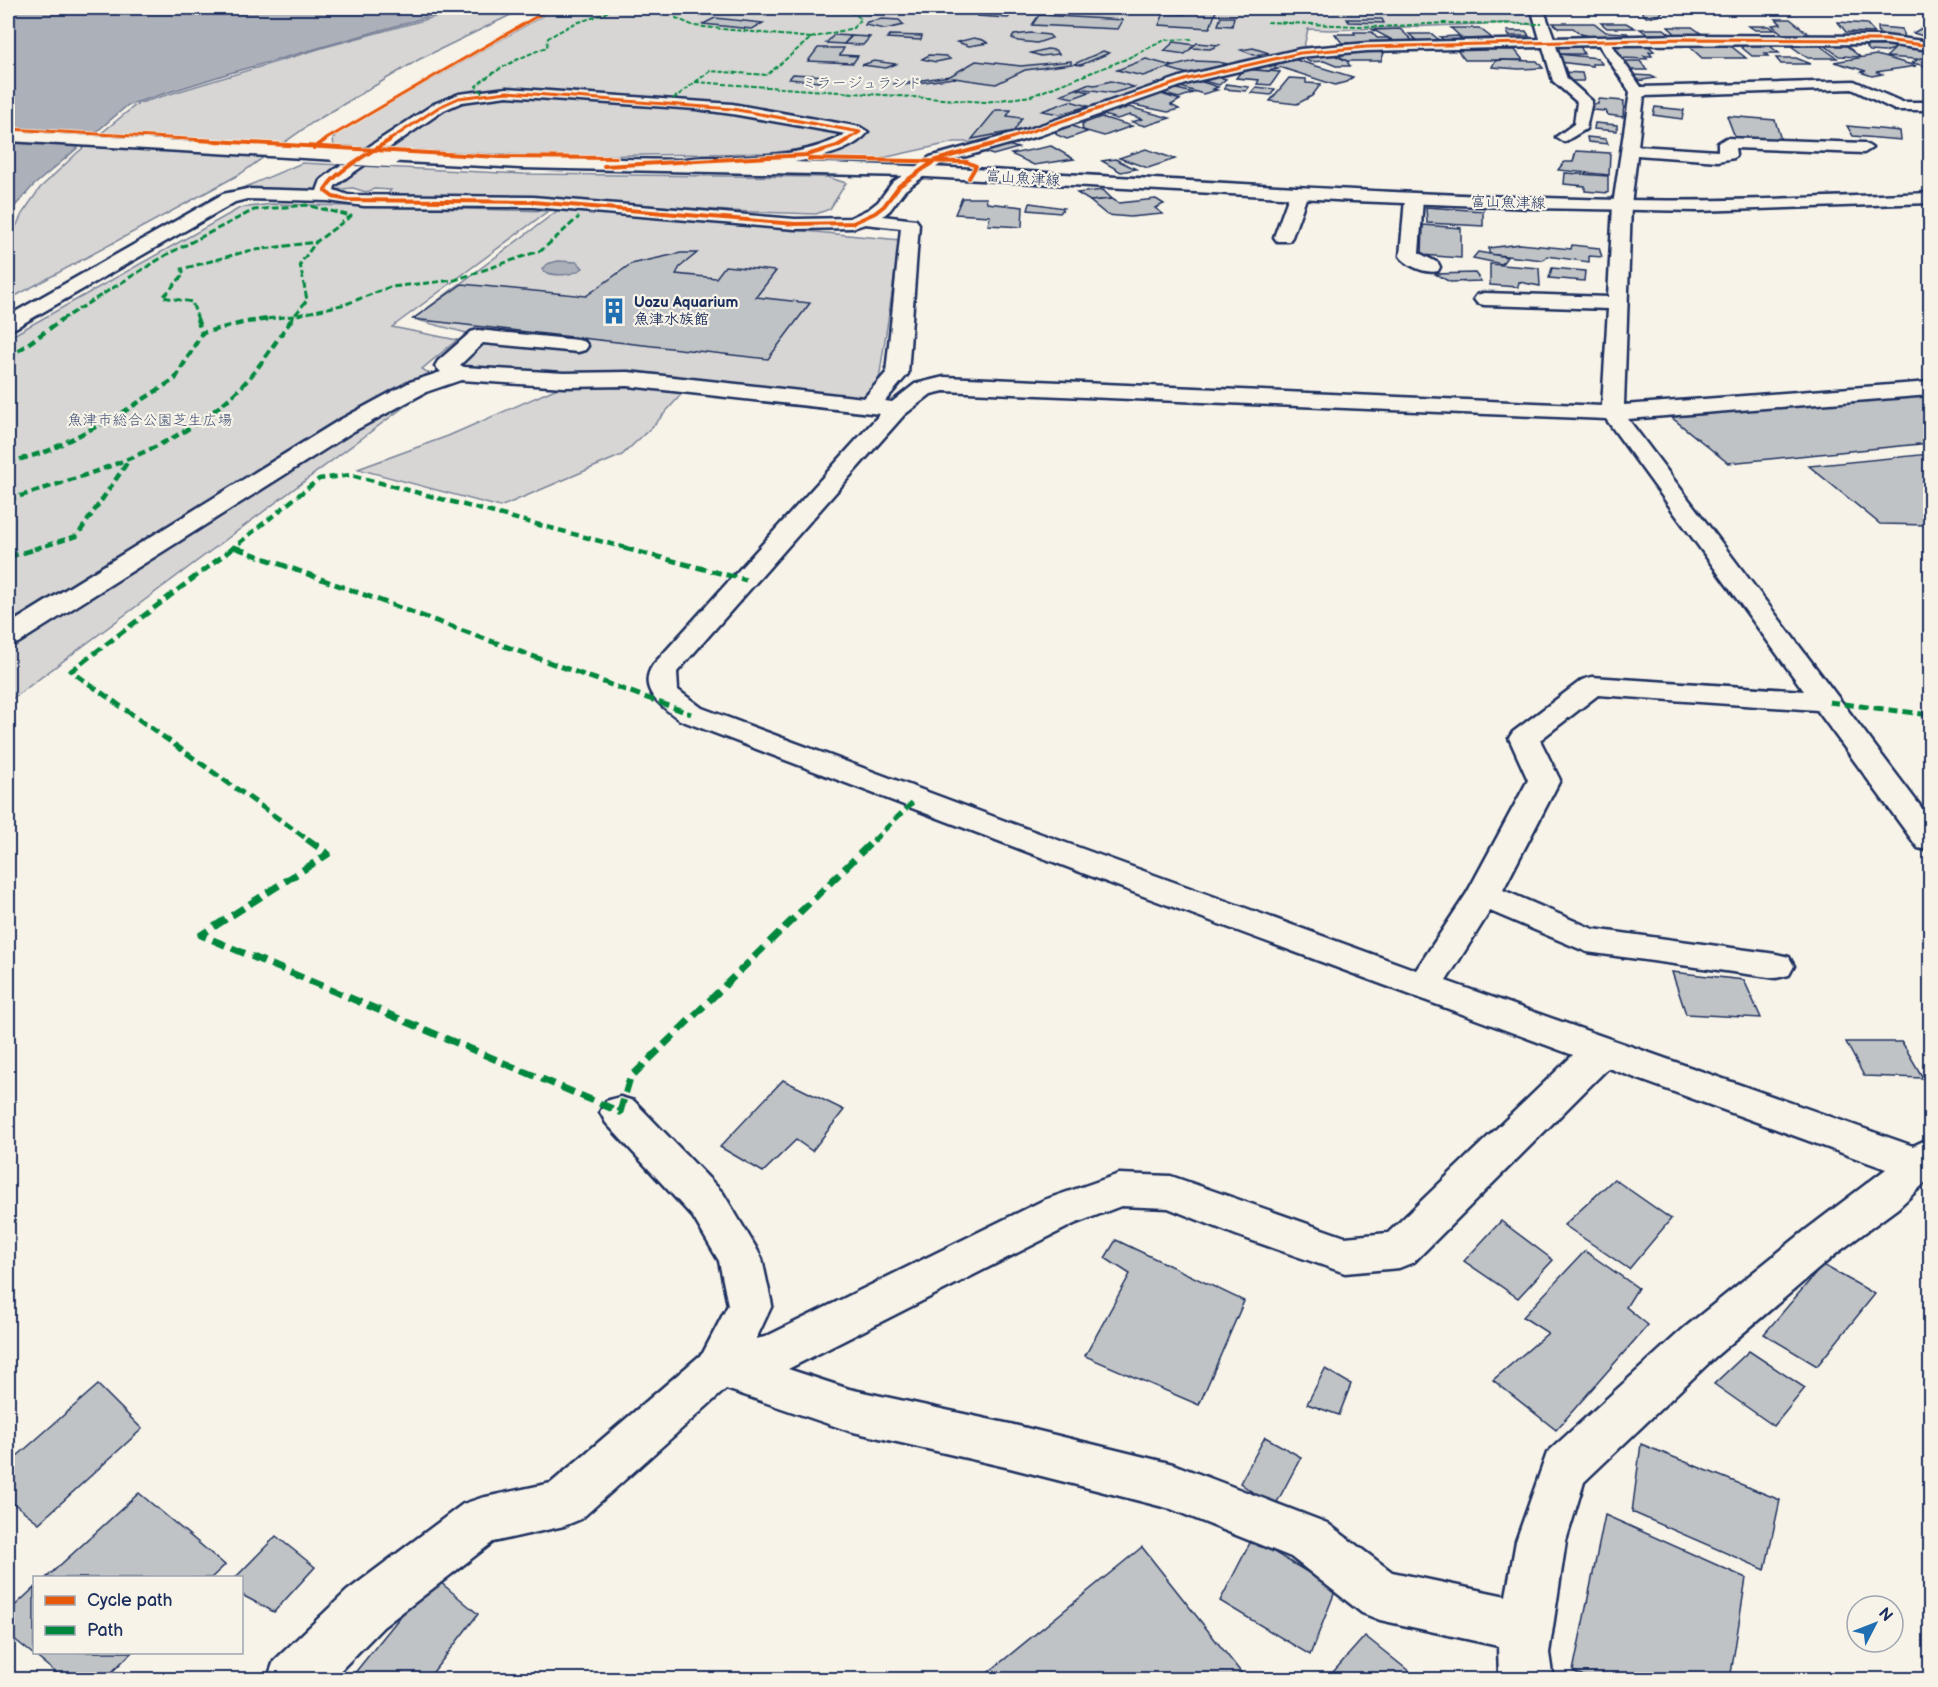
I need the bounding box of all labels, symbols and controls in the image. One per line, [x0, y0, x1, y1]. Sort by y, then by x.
park label: ミラージュランド [802, 74, 922, 93]
street label: 富山魚津線 [985, 166, 1061, 191]
street label: 富山魚津線 [1470, 192, 1546, 213]
place label: Uozu Aquarium 魚津水族館 [634, 293, 739, 329]
building icon: Uozu Aquarium 魚津水族館 [599, 296, 629, 326]
park label: 魚津市総合公園芝生広場 [67, 411, 233, 430]
legend [33, 1576, 243, 1654]
text: Cycle path [87, 1590, 173, 1611]
north arrow [1845, 1594, 1905, 1654]
text: N [1874, 1604, 1896, 1626]
text: Path [87, 1620, 123, 1641]

